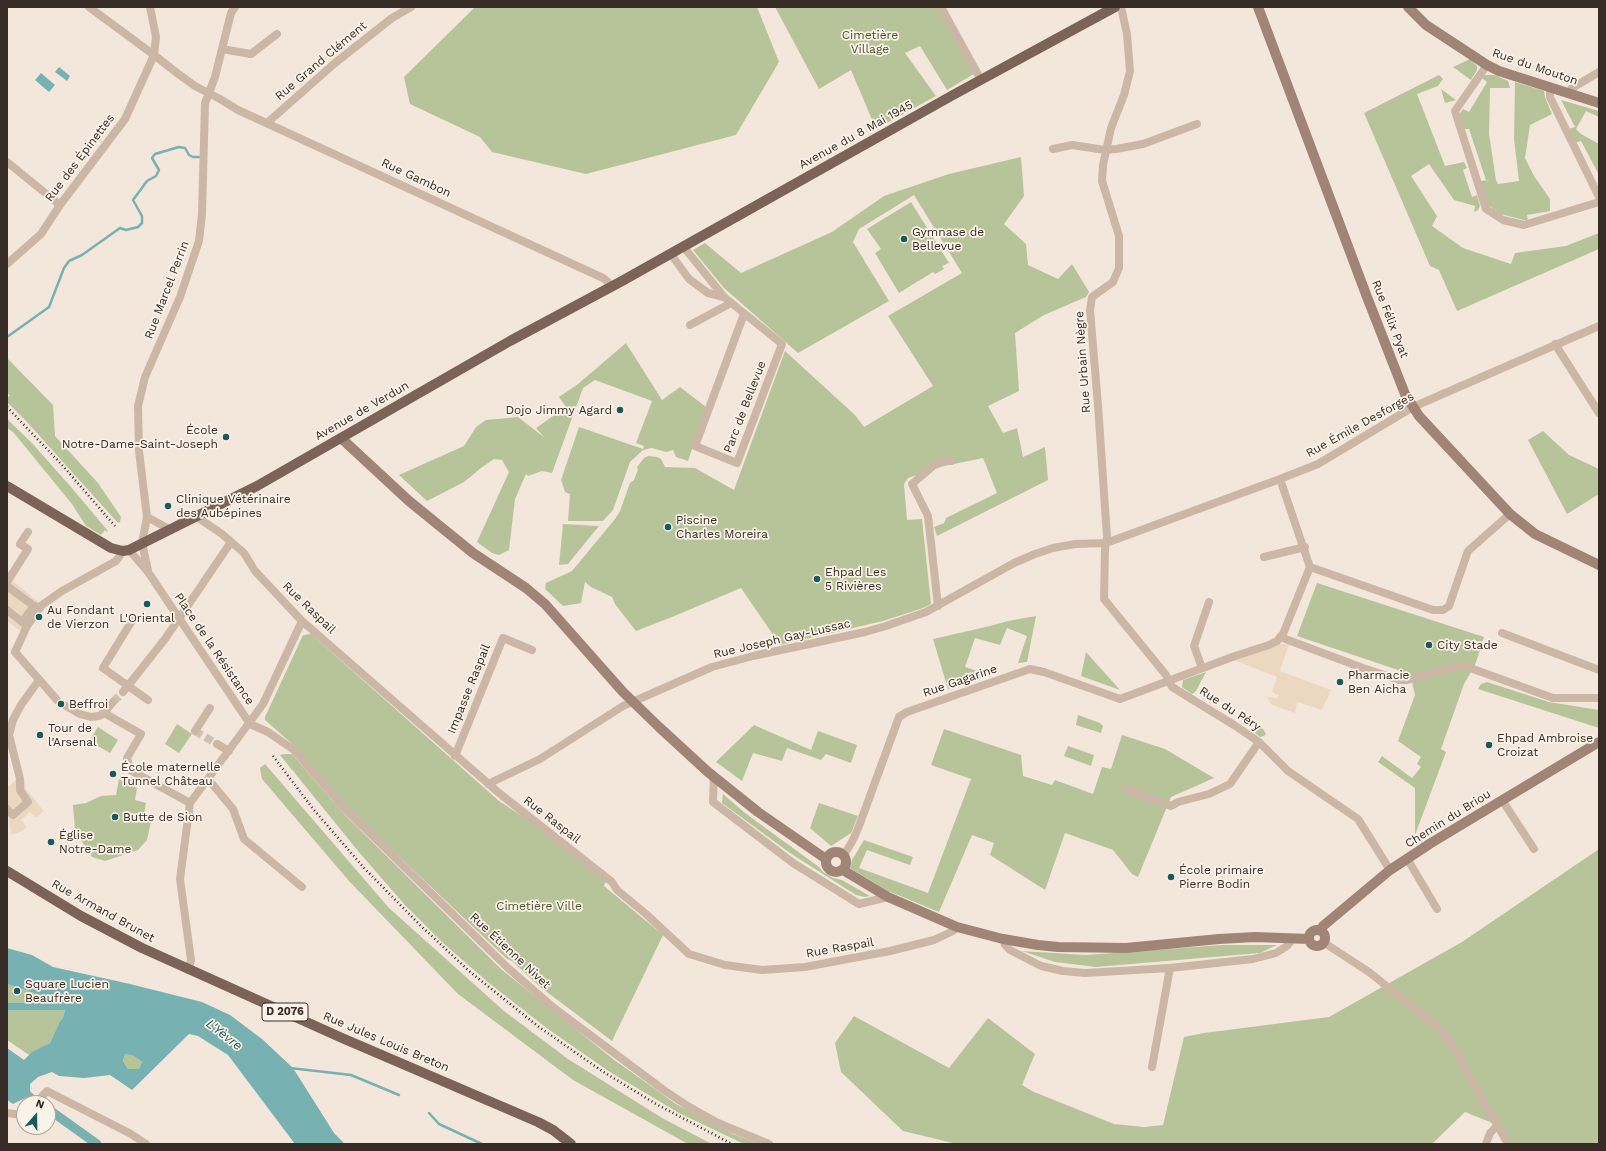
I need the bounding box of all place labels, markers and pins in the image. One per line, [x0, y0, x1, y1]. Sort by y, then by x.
place label: Gymnase de Bellevue [912, 225, 984, 253]
marker: Gymnase de Bellevue [899, 234, 909, 244]
place label: Dojo Jimmy Agard [505, 403, 612, 417]
marker: Dojo Jimmy Agard [615, 405, 625, 415]
place label: École Notre-Dame-Saint-Joseph [62, 423, 218, 451]
marker: École Notre-Dame-Saint-Joseph [221, 432, 231, 442]
place label: Clinique Vétérinaire des Aubépines [176, 492, 291, 520]
marker: Clinique Vétérinaire des Aubépines [163, 501, 173, 511]
place label: Piscine Charles Moreira [676, 513, 768, 541]
marker: Piscine Charles Moreira [663, 522, 673, 532]
place label: Ehpad Les 5 Rivières [825, 565, 886, 593]
marker: Ehpad Les 5 Rivières [812, 574, 822, 584]
marker: L'Oriental [142, 599, 152, 609]
place label: Au Fondant de Vierzon [47, 603, 114, 631]
place label: L'Oriental [119, 611, 175, 625]
marker: Au Fondant de Vierzon [34, 612, 44, 622]
place label: City Stade [1437, 638, 1498, 652]
marker: City Stade [1424, 640, 1434, 650]
place label: Pharmacie Ben Aicha [1348, 668, 1409, 696]
marker: Pharmacie Ben Aicha [1335, 677, 1345, 687]
place label: Beffroi [69, 697, 108, 711]
marker: Beffroi [56, 699, 66, 709]
place label: Tour de l'Arsenal [48, 721, 97, 749]
marker: Tour de l'Arsenal [35, 730, 45, 740]
place label: Ehpad Ambroise Croizat [1497, 731, 1593, 759]
marker: Ehpad Ambroise Croizat [1484, 740, 1494, 750]
place label: École maternelle Tunnel Château [121, 760, 220, 788]
marker: École maternelle Tunnel Château [108, 769, 118, 779]
place label: Butte de Sion [123, 810, 203, 824]
marker: Butte de Sion [110, 812, 120, 822]
place label: Église Notre-Dame [59, 828, 131, 856]
marker: Église Notre-Dame [46, 837, 56, 847]
place label: École primaire Pierre Bodin [1179, 863, 1264, 891]
marker: École primaire Pierre Bodin [1166, 872, 1176, 882]
place label: Square Lucien Beaufrère [25, 977, 109, 1005]
marker: Square Lucien Beaufrère [12, 986, 22, 996]

